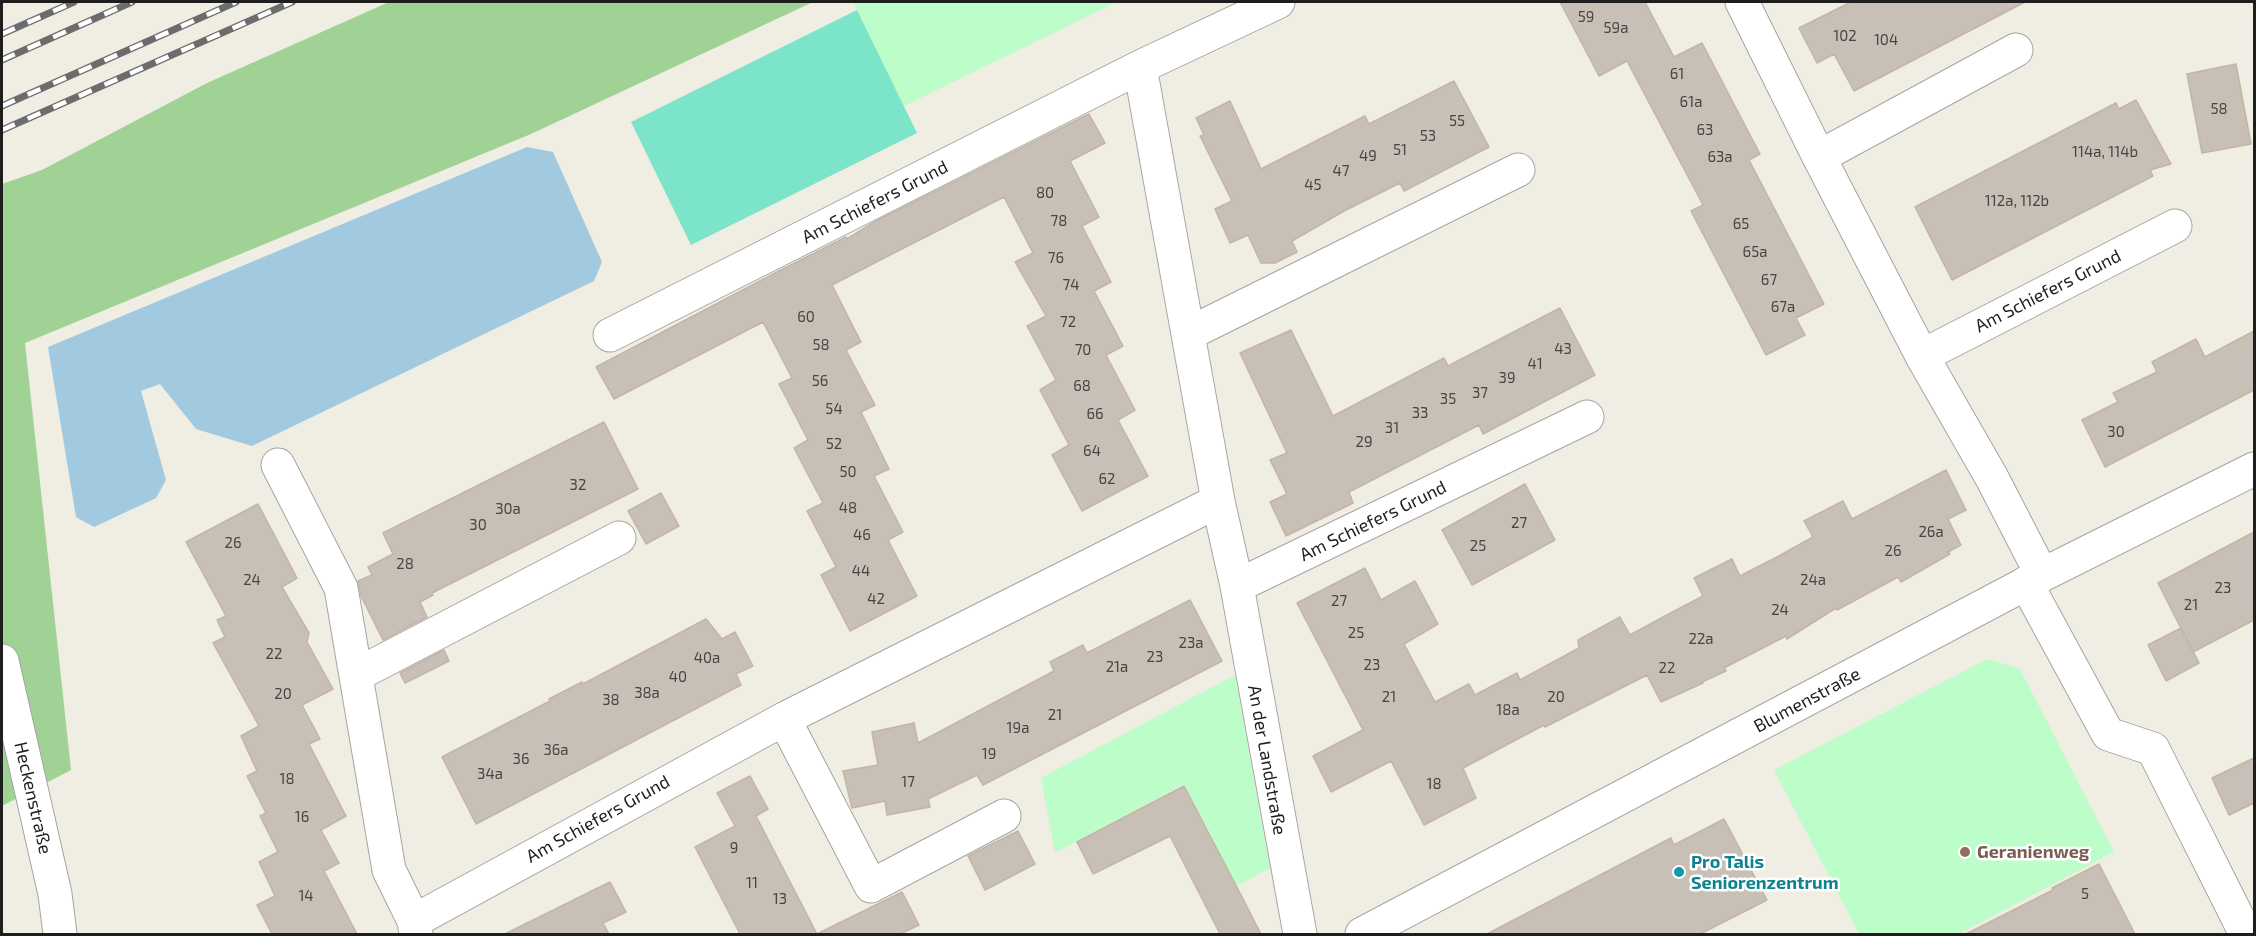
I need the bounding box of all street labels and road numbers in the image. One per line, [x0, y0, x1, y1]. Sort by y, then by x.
street label: Am Schiefers Grund [798, 156, 952, 248]
street label: Am Schiefers Grund [1971, 245, 2125, 337]
street label: Am Schiefers Grund [1296, 476, 1450, 566]
street label: Blumenstraße [1750, 663, 1864, 737]
street label: An der Landstraße [1243, 683, 1291, 837]
street label: Heckenstraße [10, 740, 56, 856]
street label: Am Schiefers Grund [522, 771, 674, 867]

